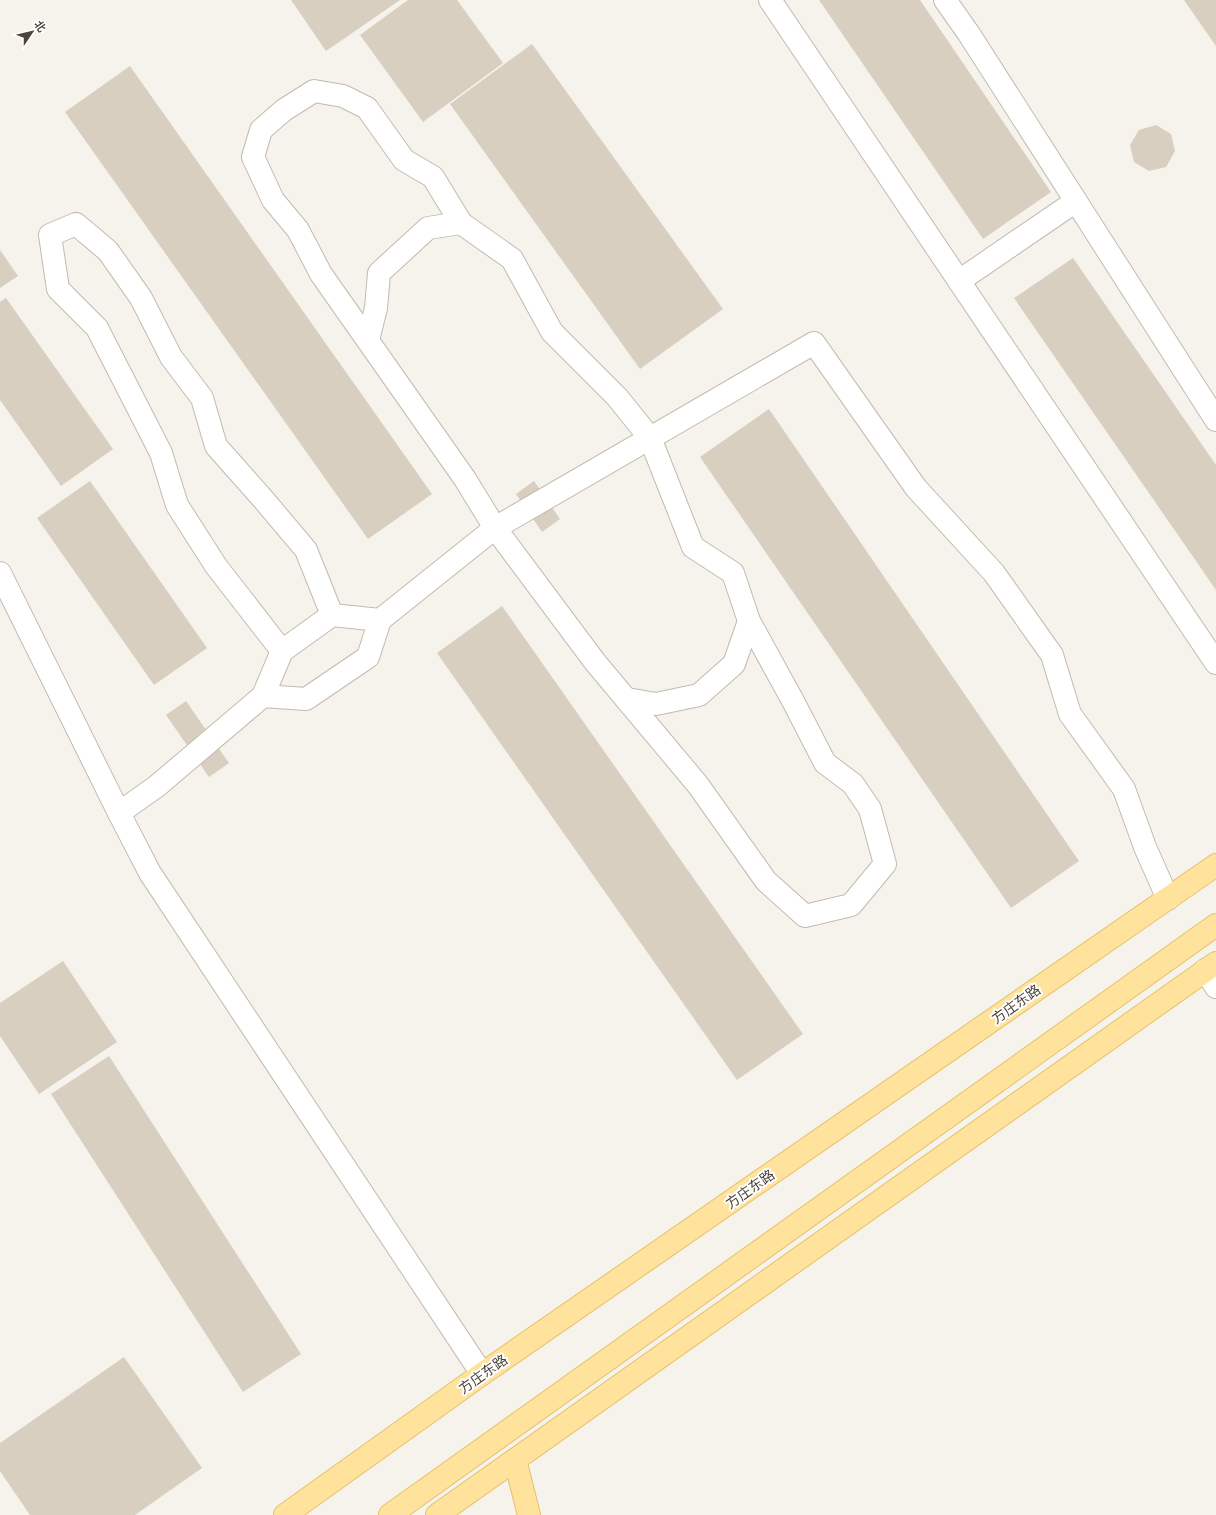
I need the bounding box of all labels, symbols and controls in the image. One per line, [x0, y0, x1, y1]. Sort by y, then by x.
north arrow [12, 12, 52, 52]
text: 北 [31, 18, 49, 35]
street label: 方庄东路 [988, 981, 1044, 1027]
street label: 方庄东路 [722, 1166, 778, 1212]
street label: 方庄东路 [455, 1351, 511, 1397]

